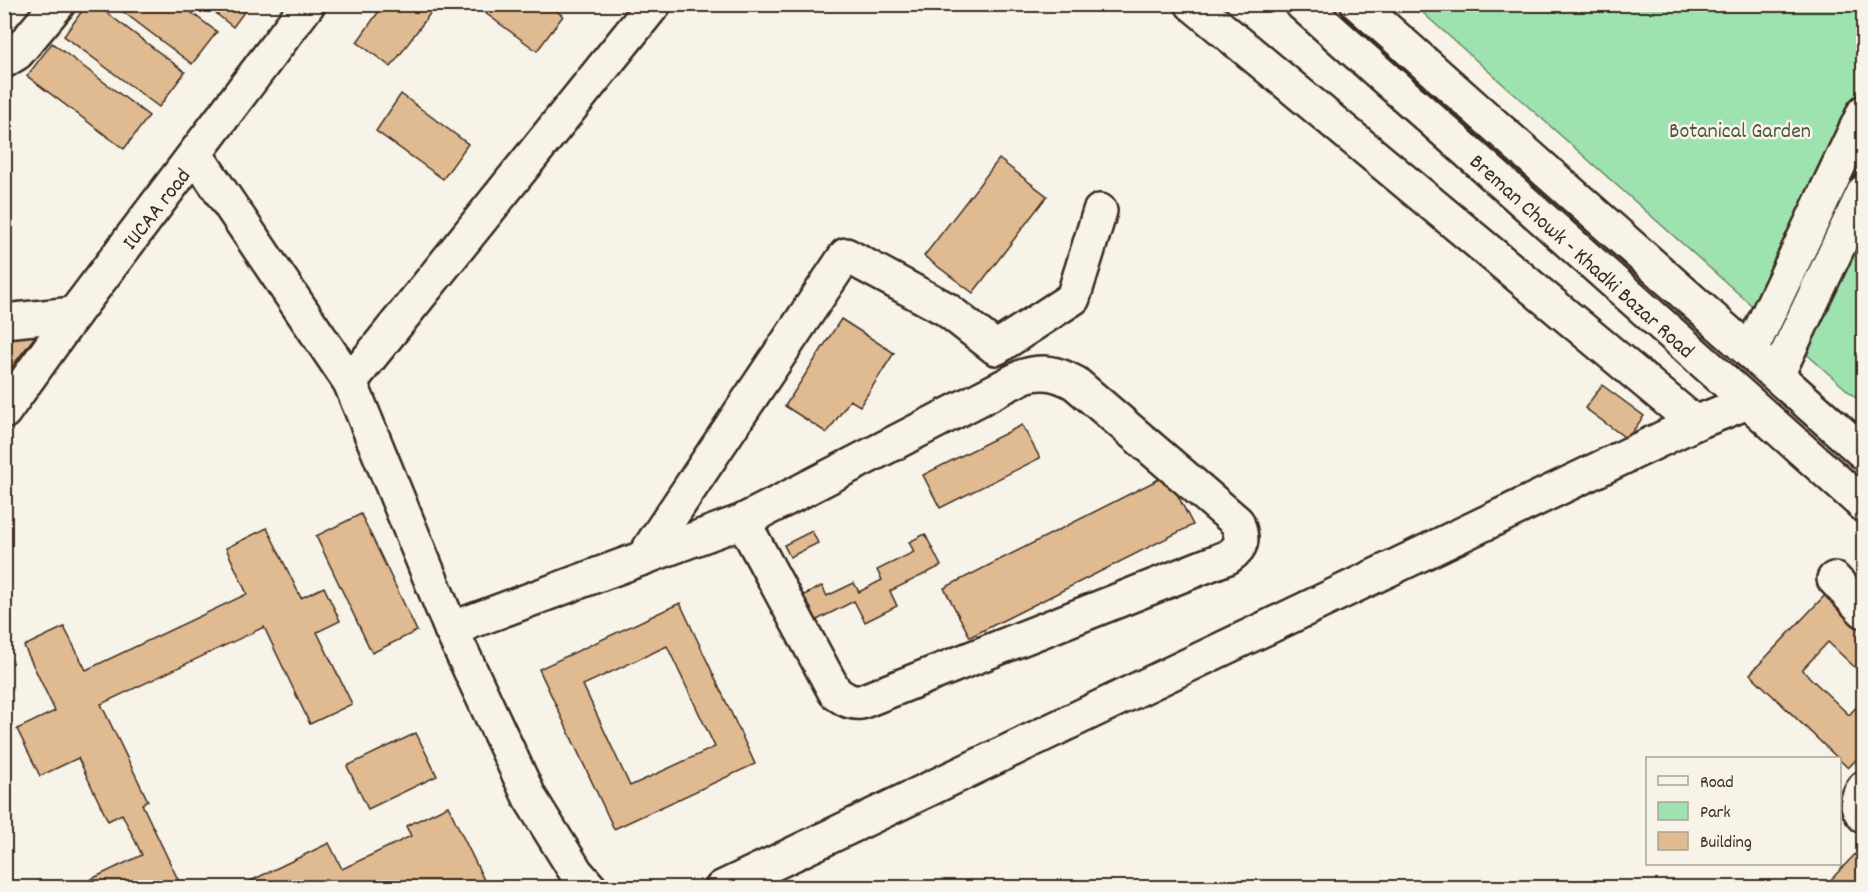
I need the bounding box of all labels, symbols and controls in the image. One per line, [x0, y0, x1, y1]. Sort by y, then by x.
park label: Botanical Garden [1669, 117, 1811, 148]
street label: Breman Chowk - Khadki Bazar Road [1461, 148, 1700, 367]
street label: IUCAA road [116, 163, 200, 258]
legend [1646, 757, 1841, 865]
text: Road [1700, 771, 1734, 796]
text: Park [1700, 801, 1731, 826]
text: Building [1700, 831, 1752, 856]

